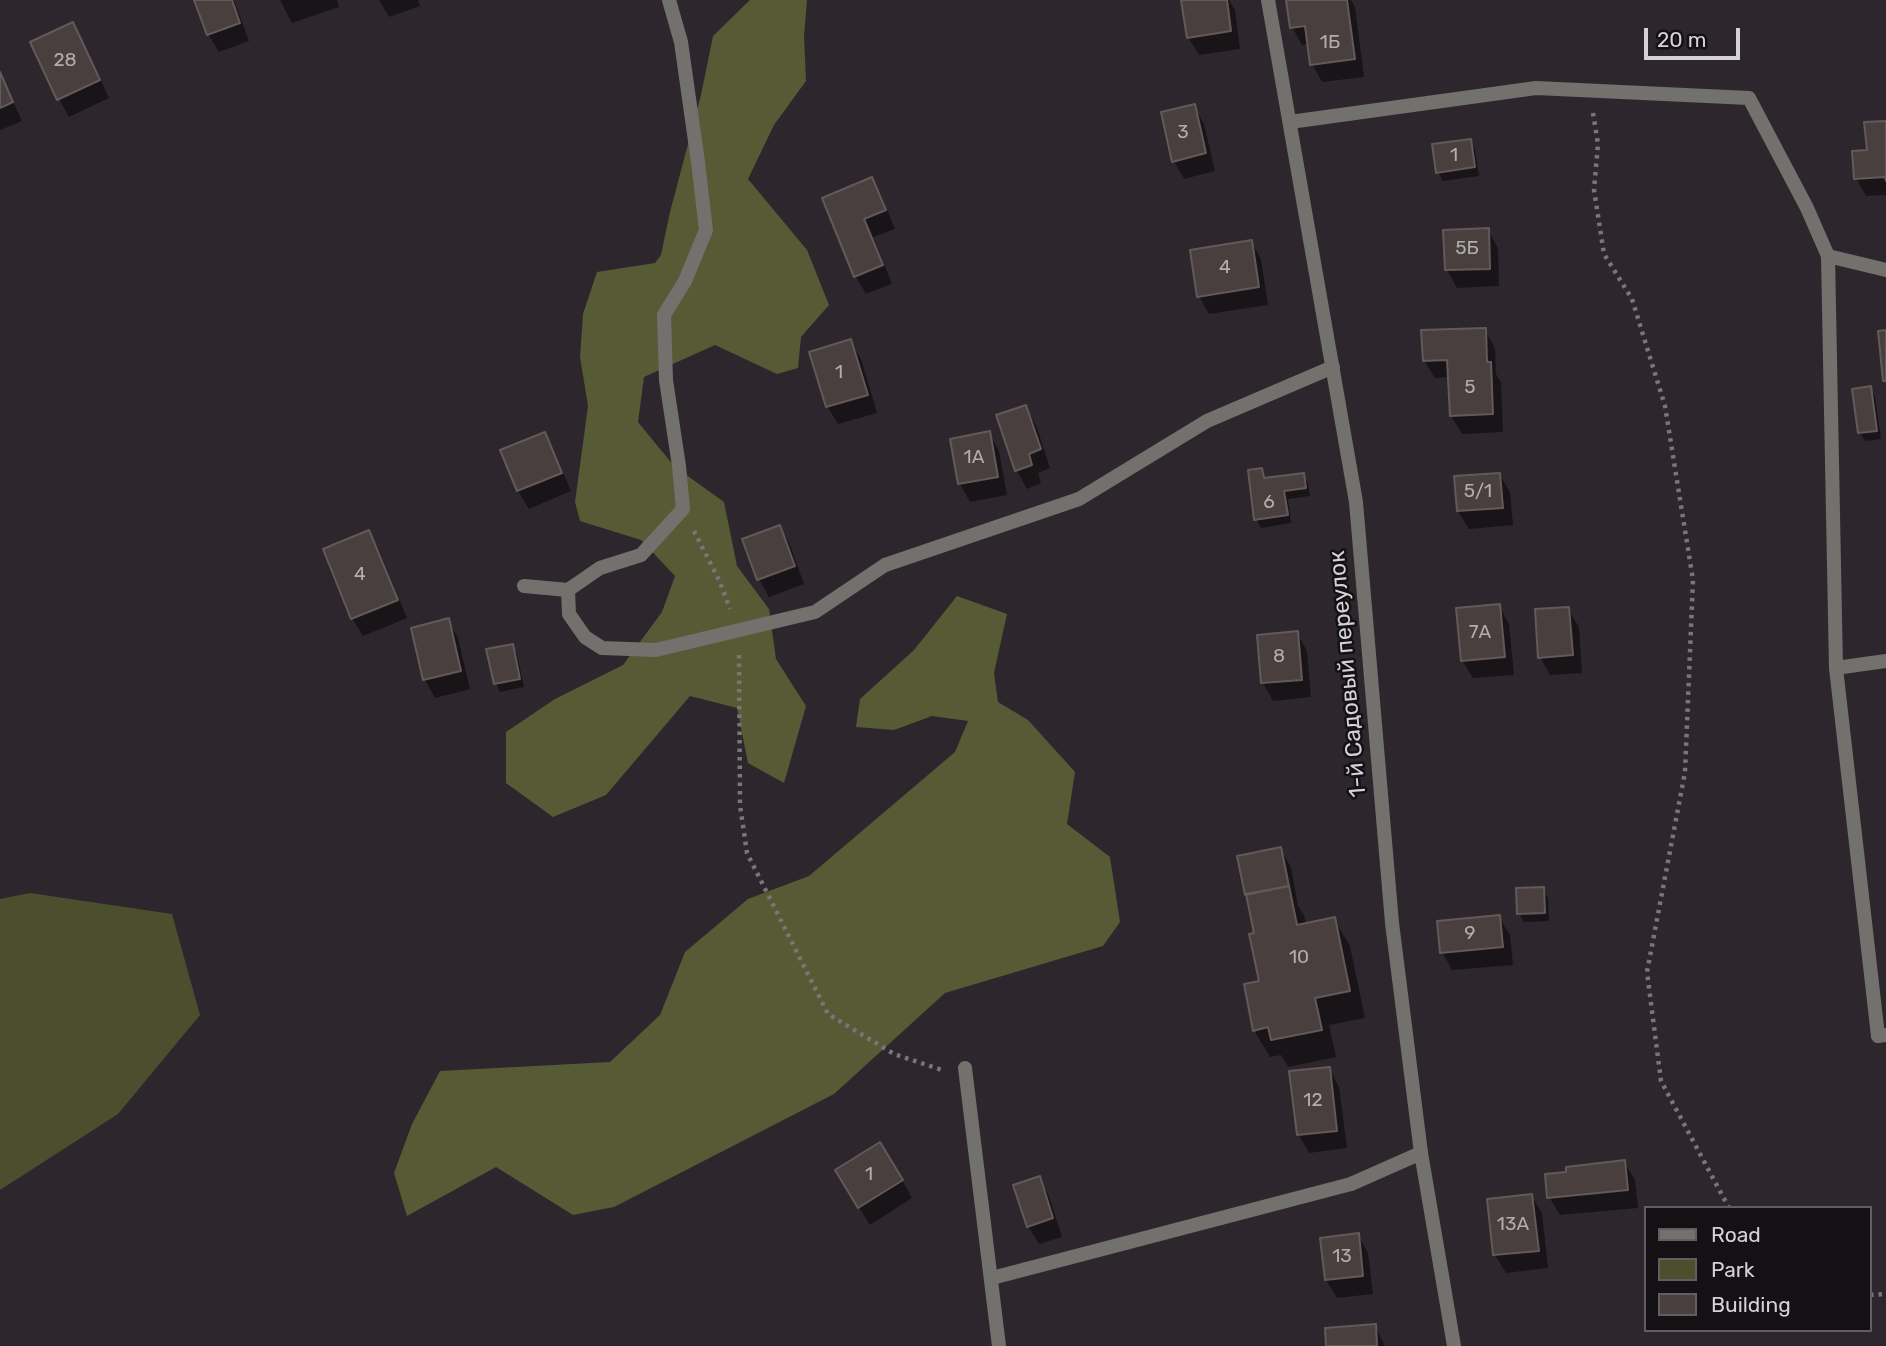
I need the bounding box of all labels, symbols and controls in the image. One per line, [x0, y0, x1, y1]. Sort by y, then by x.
scale bar [1648, 14, 1744, 58]
text: 20 m [1657, 27, 1706, 52]
house number: 1Б [1320, 32, 1340, 54]
house number: 28 [53, 50, 77, 72]
house number: 3 [1177, 122, 1189, 144]
house number: 1 [1450, 145, 1458, 167]
house number: 5Б [1455, 238, 1479, 260]
house number: 4 [1219, 257, 1231, 279]
house number: 1 [835, 362, 843, 384]
house number: 5 [1464, 377, 1476, 399]
house number: 1А [964, 447, 984, 469]
house number: 5/1 [1464, 481, 1492, 503]
house number: 6 [1263, 492, 1275, 514]
street label: 1-й Садовый переулок [1323, 549, 1373, 799]
house number: 4 [354, 564, 366, 586]
house number: 7А [1469, 622, 1491, 644]
house number: 8 [1273, 646, 1285, 668]
house number: 9 [1464, 923, 1476, 945]
house number: 10 [1289, 947, 1309, 969]
house number: 12 [1303, 1090, 1323, 1112]
house number: 1 [865, 1164, 873, 1186]
legend [1644, 1206, 1872, 1332]
house number: 13А [1497, 1214, 1529, 1236]
text: Road [1711, 1222, 1761, 1247]
house number: 13 [1332, 1246, 1352, 1268]
text: Park [1711, 1257, 1755, 1282]
text: Building [1711, 1292, 1791, 1317]

